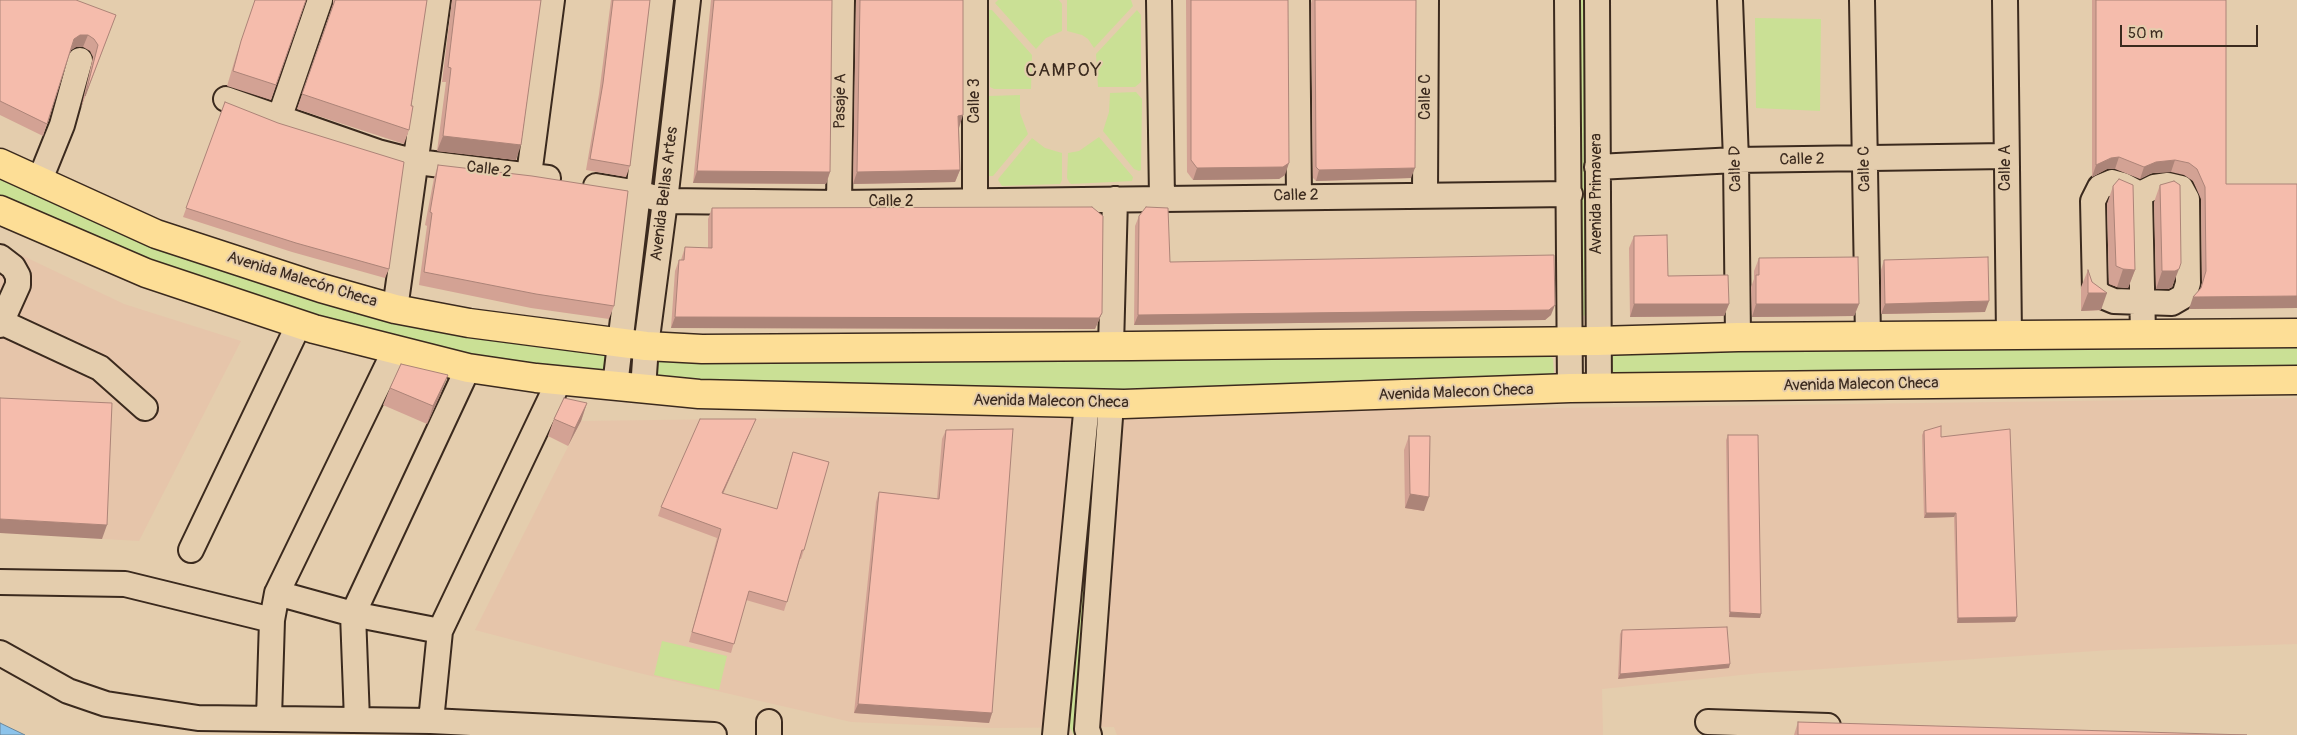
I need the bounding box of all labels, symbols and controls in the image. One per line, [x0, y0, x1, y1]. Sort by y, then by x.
scale bar [2122, 15, 2260, 47]
text: 50 m [2128, 24, 2163, 43]
district label: CAMPOY [1025, 60, 1103, 82]
street label: Pasaje A [831, 73, 851, 129]
street label: Calle C [1416, 74, 1436, 120]
street label: Calle 3 [965, 78, 985, 124]
street label: Avenida Bellas Artes [647, 126, 683, 262]
street label: Avenida Primavera [1587, 133, 1607, 255]
street label: Calle A [1996, 145, 2016, 191]
street label: Calle D [1726, 146, 1746, 192]
street label: Calle C [1855, 146, 1875, 192]
street label: Calle 2 [1779, 150, 1825, 170]
street label: Calle 2 [465, 158, 513, 182]
street label: Calle 2 [1273, 186, 1319, 206]
street label: Calle 2 [868, 192, 914, 212]
street label: Avenida Malecón Checa [225, 248, 379, 312]
street label: Avenida Malecon Checa [1783, 374, 1939, 396]
street label: Avenida Malecon Checa [1378, 381, 1534, 405]
street label: Avenida Malecon Checa [973, 391, 1129, 413]

